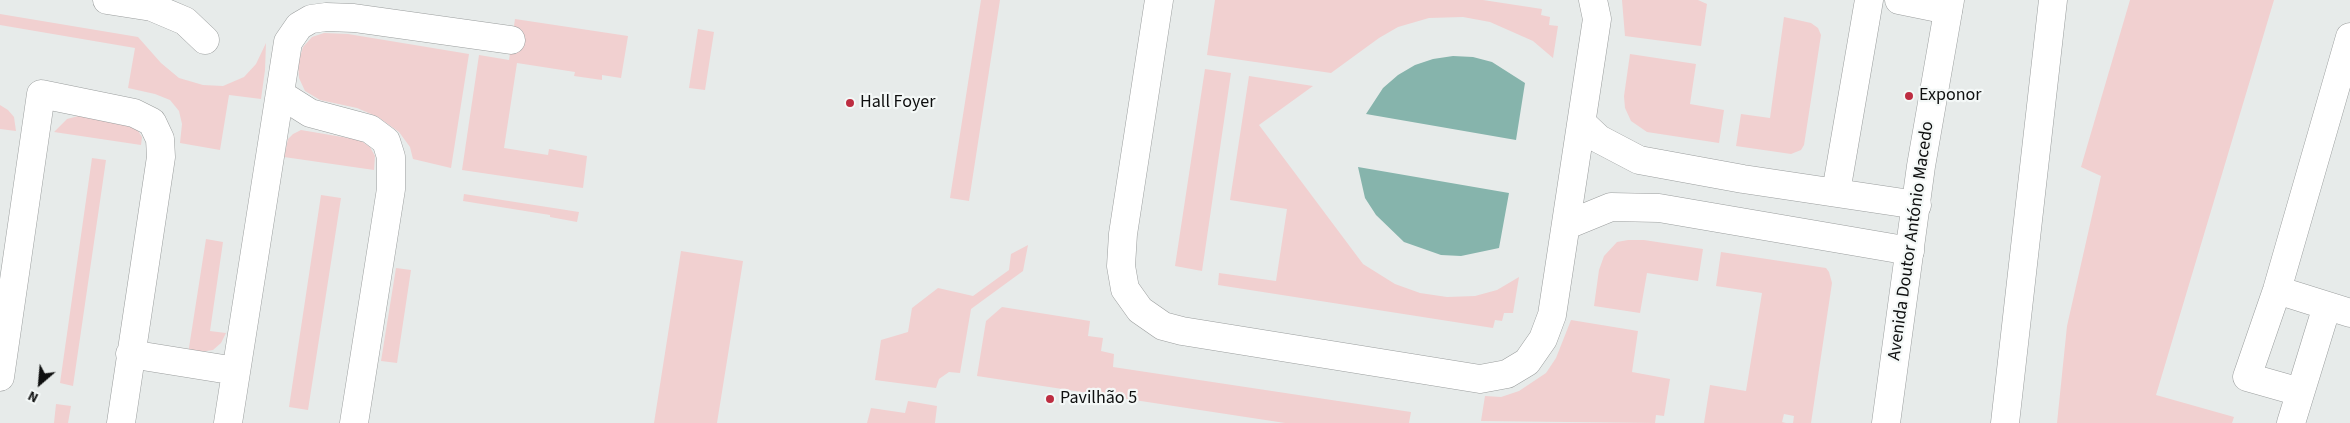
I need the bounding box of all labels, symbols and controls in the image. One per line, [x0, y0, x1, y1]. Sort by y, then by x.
place label: Exponor [1919, 85, 1982, 107]
marker: Exponor [1903, 90, 1915, 102]
place label: Hall Foyer [860, 92, 935, 114]
marker: Hall Foyer [844, 97, 856, 109]
street label: Avenida Doutor António Macedo [1885, 120, 1939, 362]
north arrow [15, 358, 65, 408]
text: N [25, 385, 42, 407]
place label: Pavilhão 5 [1060, 388, 1137, 410]
marker: Pavilhão 5 [1044, 393, 1056, 405]

